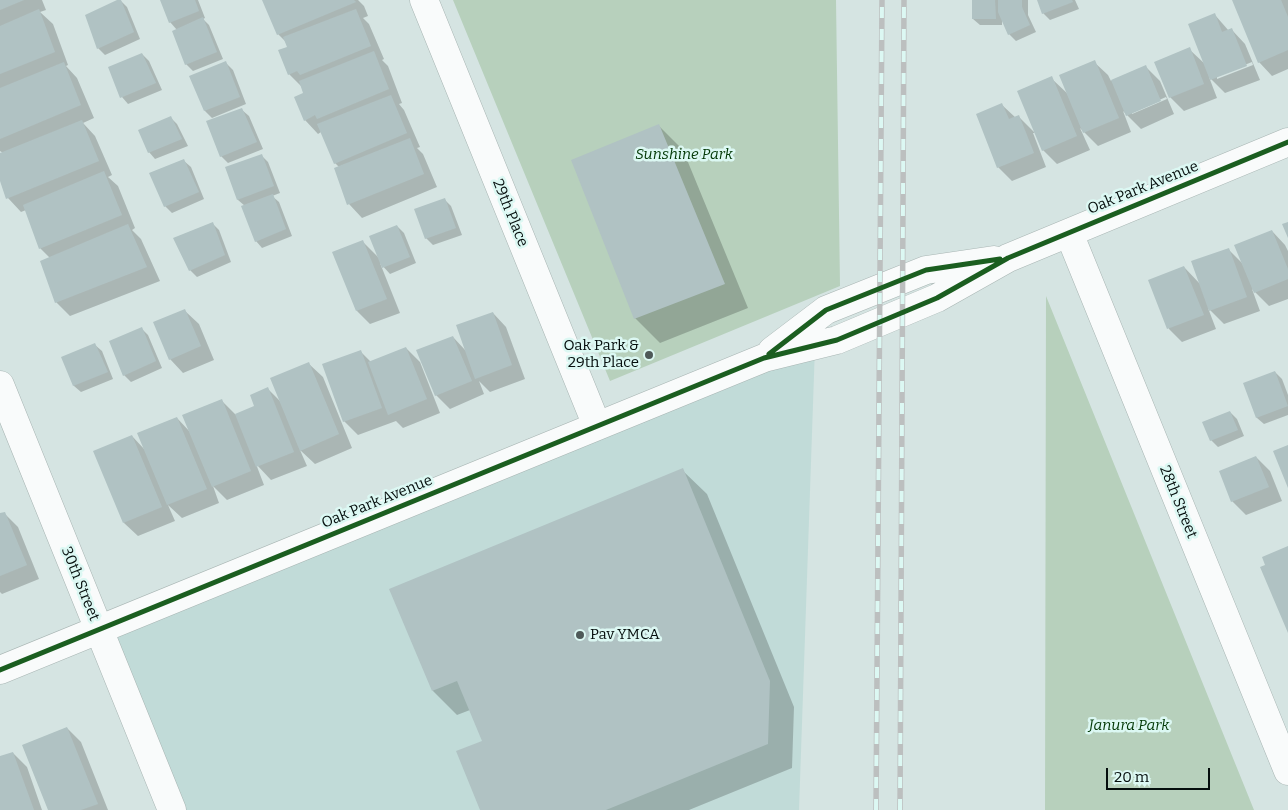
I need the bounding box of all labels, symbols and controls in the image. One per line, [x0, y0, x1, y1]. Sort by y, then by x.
park label: Sunshine Park [635, 146, 733, 164]
street label: Oak Park Avenue [1085, 158, 1201, 218]
street label: 29th Place [488, 177, 532, 249]
place label: Oak Park & 29th Place [563, 337, 639, 372]
marker: Oak Park & 29th Place [643, 349, 655, 361]
street label: 28th Street [1155, 463, 1201, 541]
street label: Oak Park Avenue [319, 472, 435, 532]
street label: 30th Street [57, 544, 103, 624]
place label: Pav YMCA [590, 626, 660, 644]
marker: Pav YMCA [574, 629, 586, 641]
park label: Janura Park [1089, 717, 1169, 735]
scale bar [1108, 758, 1212, 790]
text: 20 m [1114, 768, 1149, 786]

